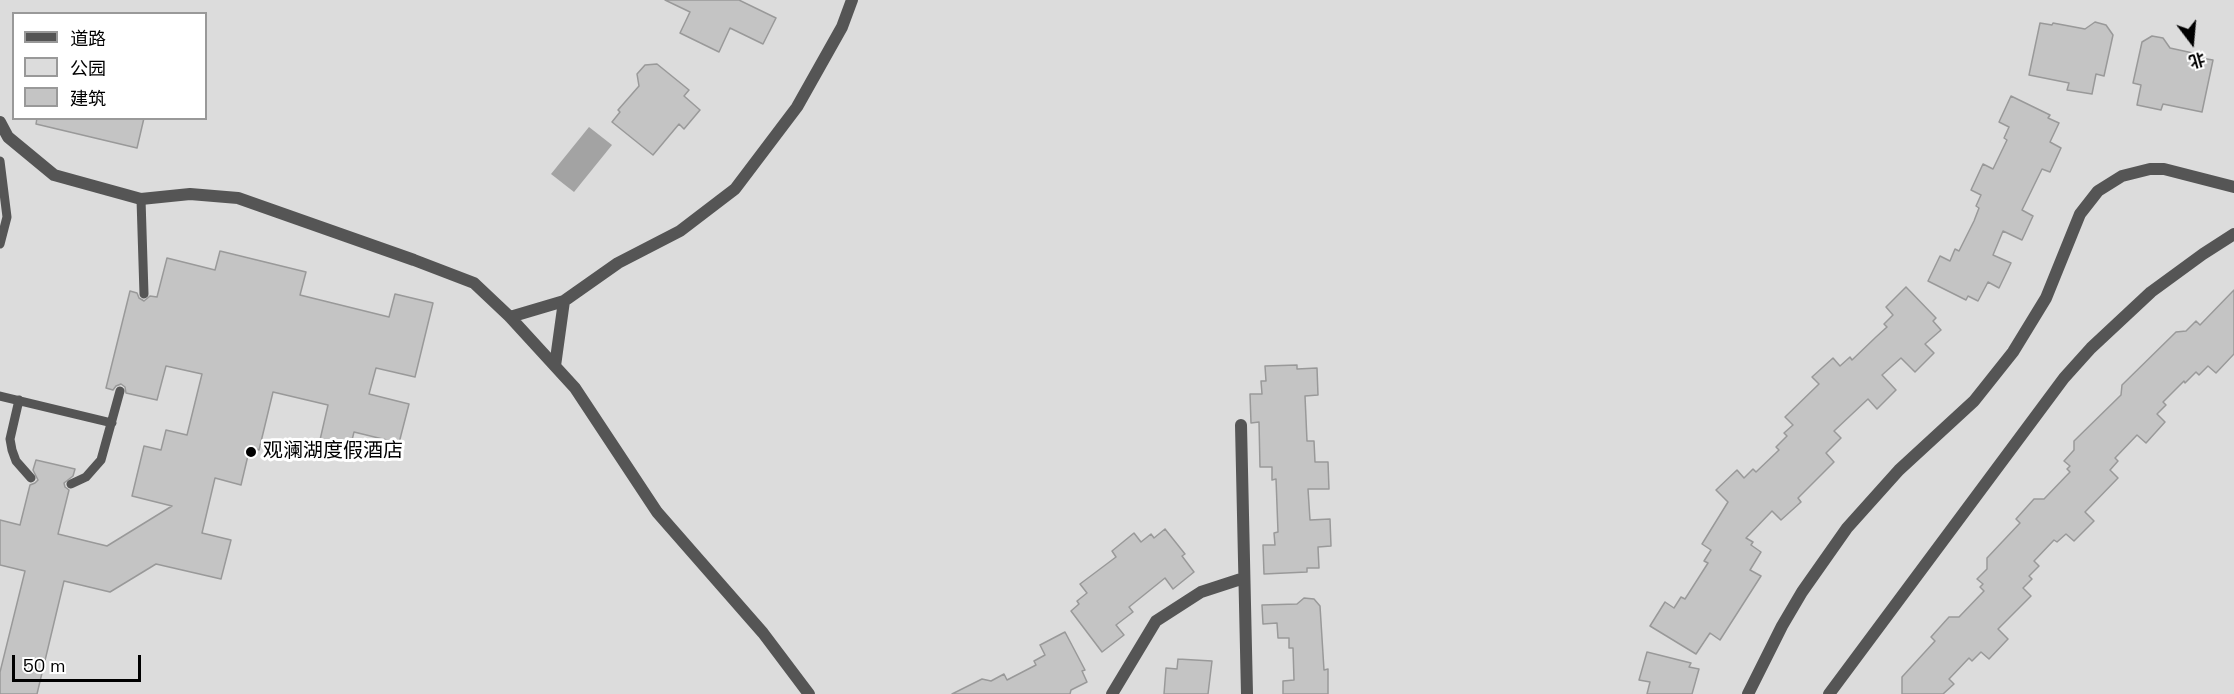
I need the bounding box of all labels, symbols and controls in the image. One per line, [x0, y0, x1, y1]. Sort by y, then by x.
legend [12, 12, 207, 120]
north arrow [2162, 12, 2222, 72]
text: 道路 [70, 27, 106, 50]
text: 北 [2187, 47, 2208, 72]
text: 公园 [70, 57, 106, 80]
text: 建筑 [70, 87, 106, 110]
place label: 观澜湖度假酒店 [263, 440, 403, 464]
marker: 观澜湖度假酒店 [244, 445, 258, 459]
scale bar [15, 643, 144, 681]
text: 50 m [23, 654, 65, 677]

